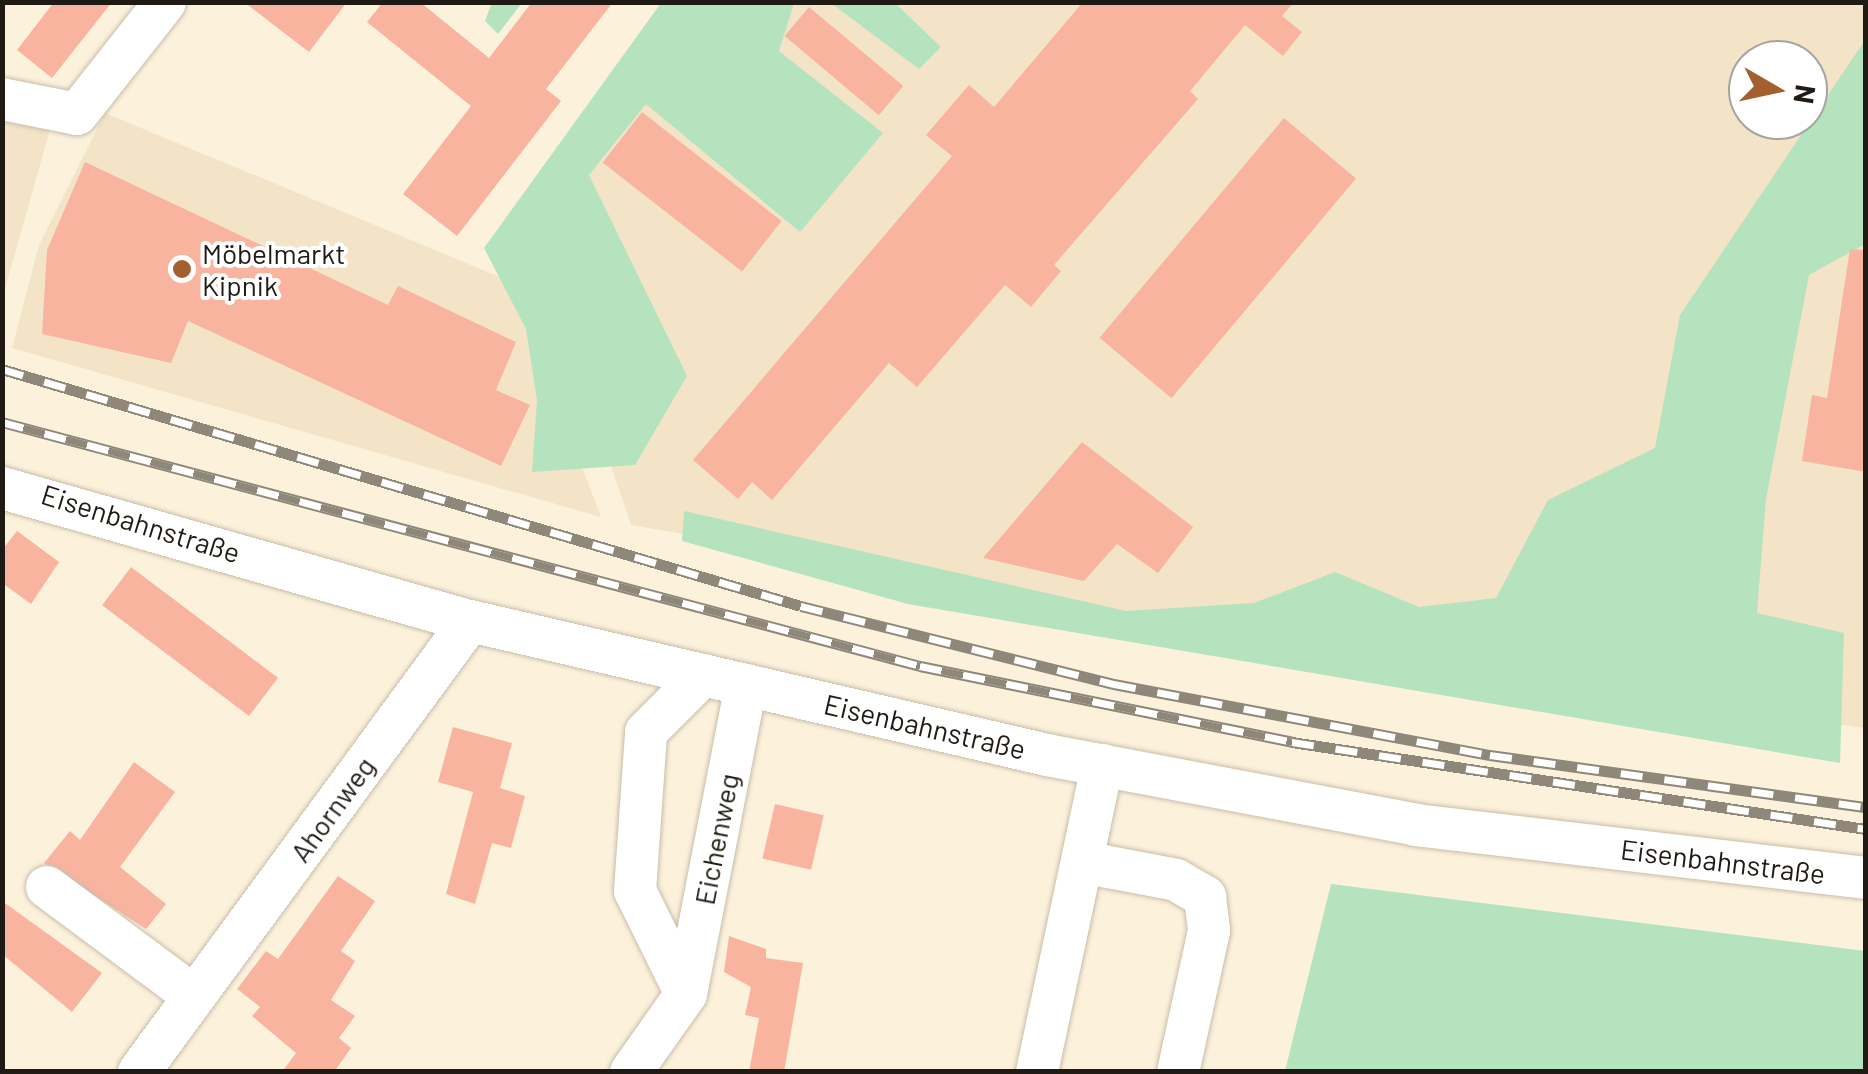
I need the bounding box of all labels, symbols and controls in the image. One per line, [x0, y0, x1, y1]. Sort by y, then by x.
north arrow [1728, 40, 1828, 140]
text: N [1787, 83, 1824, 106]
place label: Möbelmarkt Kipnik [202, 236, 345, 302]
marker: Möbelmarkt Kipnik [171, 258, 193, 280]
street label: Eisenbahnstraße [38, 477, 244, 569]
street label: Eisenbahnstraße [821, 686, 1029, 766]
street label: Ahornweg [283, 750, 381, 868]
street label: Eichenweg [687, 771, 745, 907]
street label: Eisenbahnstraße [1619, 832, 1827, 890]

